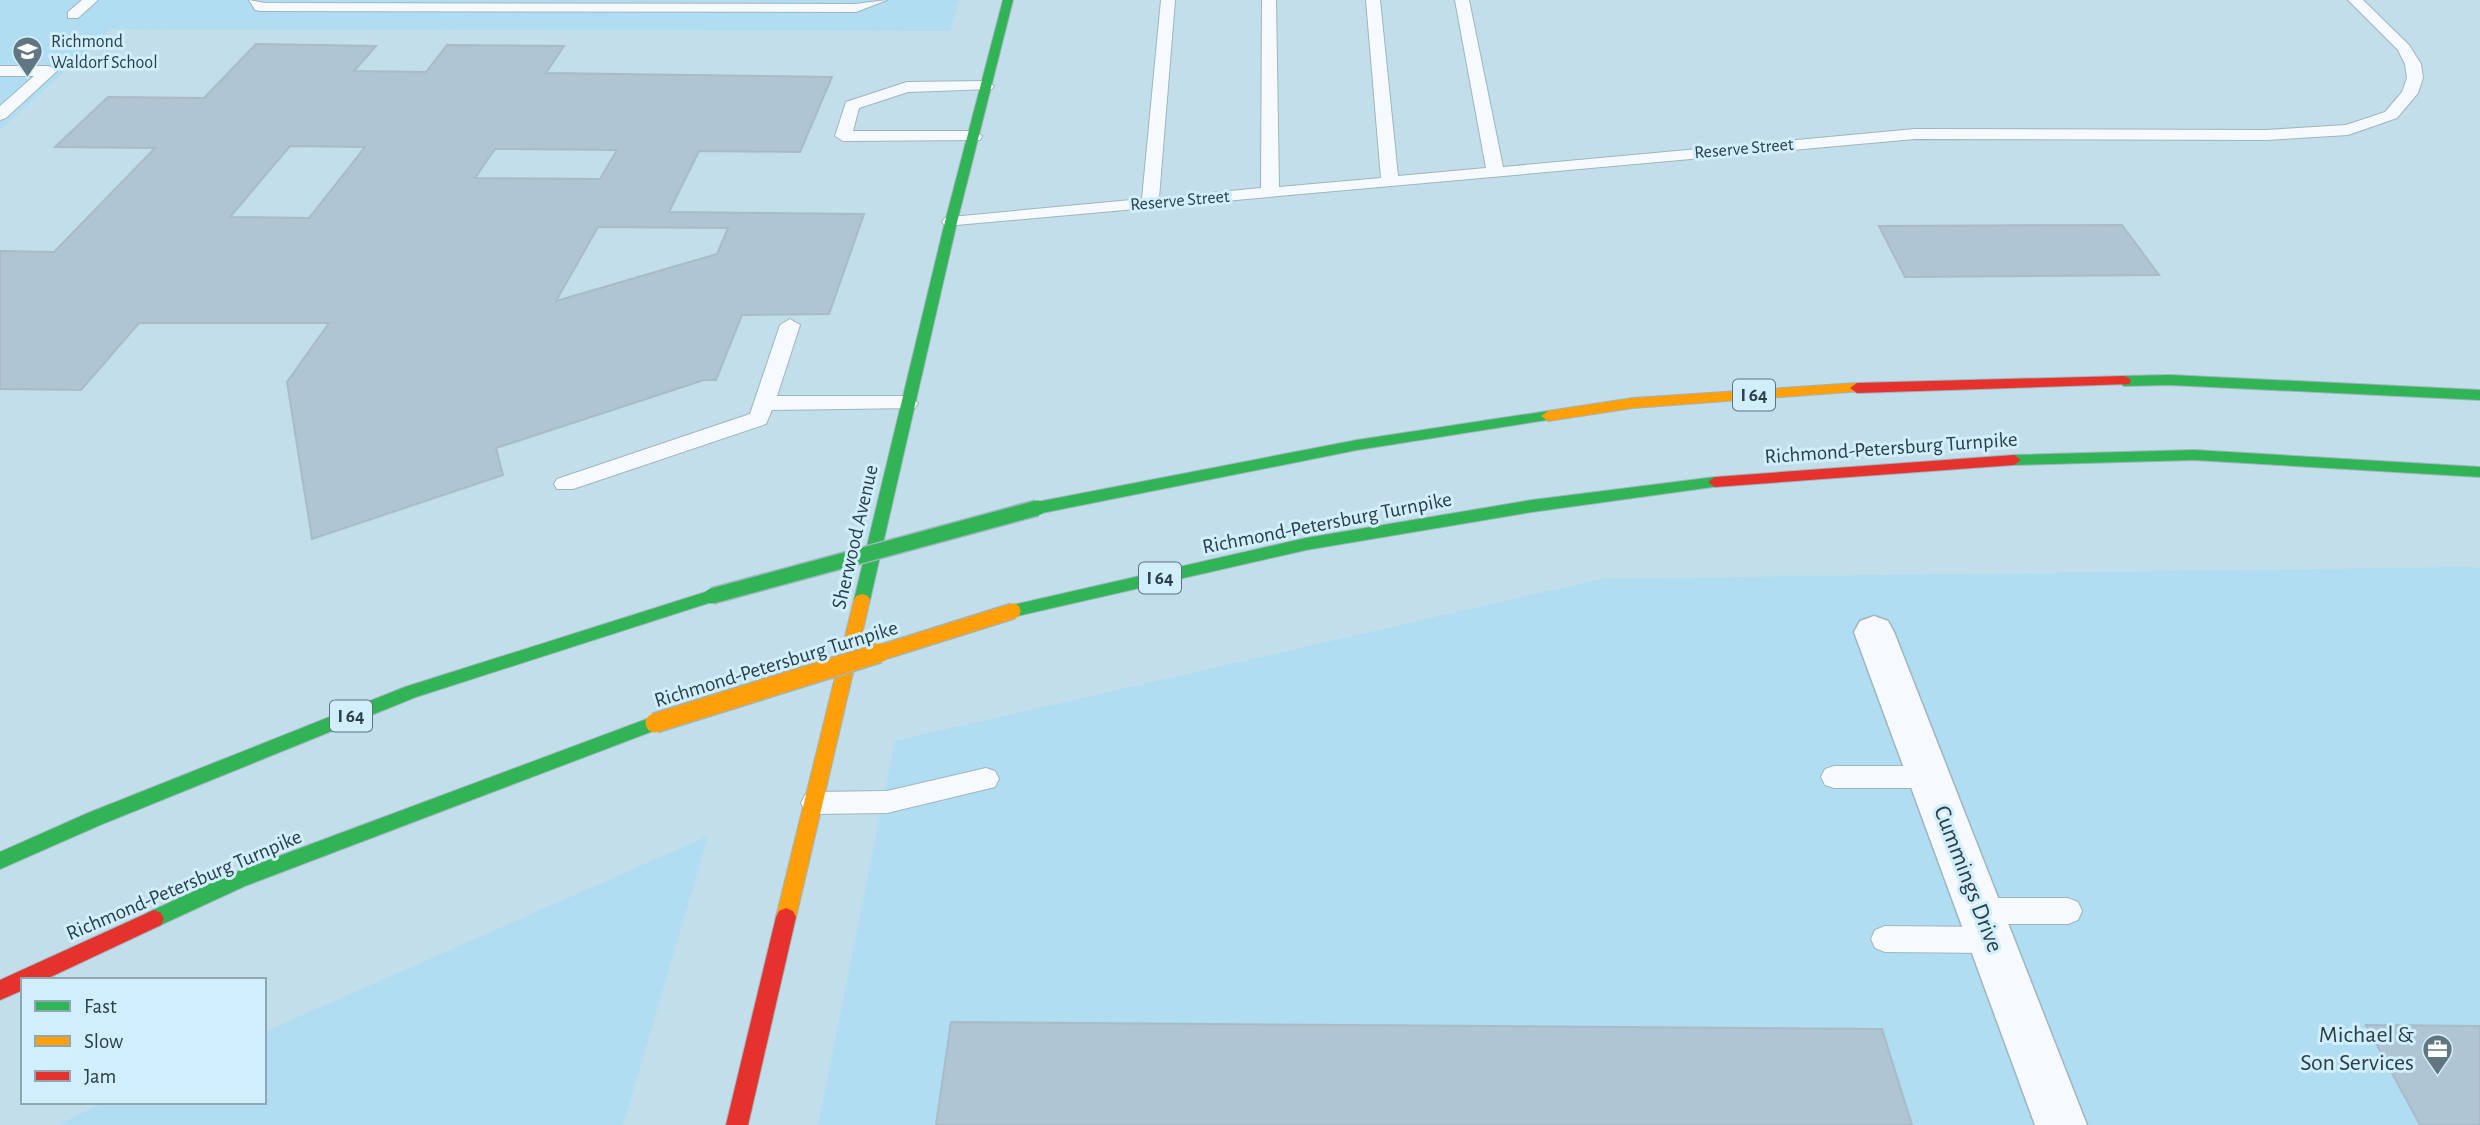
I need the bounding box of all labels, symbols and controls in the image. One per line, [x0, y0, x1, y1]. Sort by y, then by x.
place label: Richmond Waldorf School [51, 33, 158, 72]
school or university icon: Richmond Waldorf School [11, 35, 45, 79]
street label: Reserve Street [1694, 136, 1795, 162]
street label: Reserve Street [1130, 188, 1231, 214]
road number: I 64 [1733, 380, 1775, 410]
street label: Richmond-Petersburg Turnpike [1764, 429, 2018, 467]
street label: Sherwood Avenue [828, 463, 882, 611]
street label: Richmond-Petersburg Turnpike [1201, 488, 1453, 558]
road number: I 64 [1139, 562, 1181, 594]
street label: Richmond-Petersburg Turnpike [652, 617, 900, 711]
road number: I 64 [330, 701, 372, 732]
street label: Cummings Drive [1929, 802, 2007, 956]
street label: Richmond-Petersburg Turnpike [63, 826, 305, 944]
legend [21, 978, 266, 1104]
text: Fast [84, 996, 117, 1017]
place label: Michael & Son Services [2300, 1023, 2414, 1075]
text: Slow [84, 1031, 123, 1052]
office icon: Michael & Son Services [2420, 1032, 2454, 1076]
text: Jam [84, 1066, 116, 1087]

